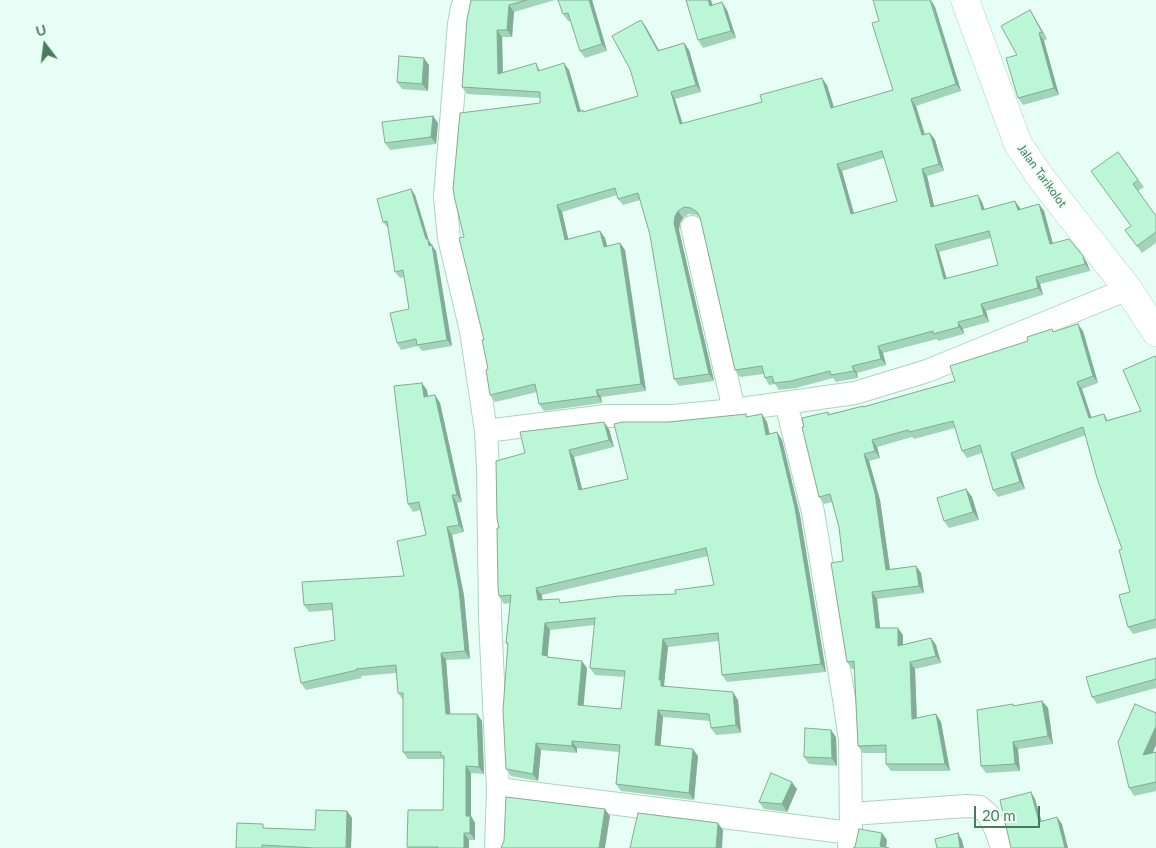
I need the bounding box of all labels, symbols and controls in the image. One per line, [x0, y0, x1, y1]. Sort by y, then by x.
north arrow [20, 20, 70, 70]
text: U [34, 20, 48, 40]
street label: Jalan Tarikolot [1014, 142, 1070, 210]
scale bar [976, 796, 1042, 828]
text: 20 m [982, 806, 1016, 824]

